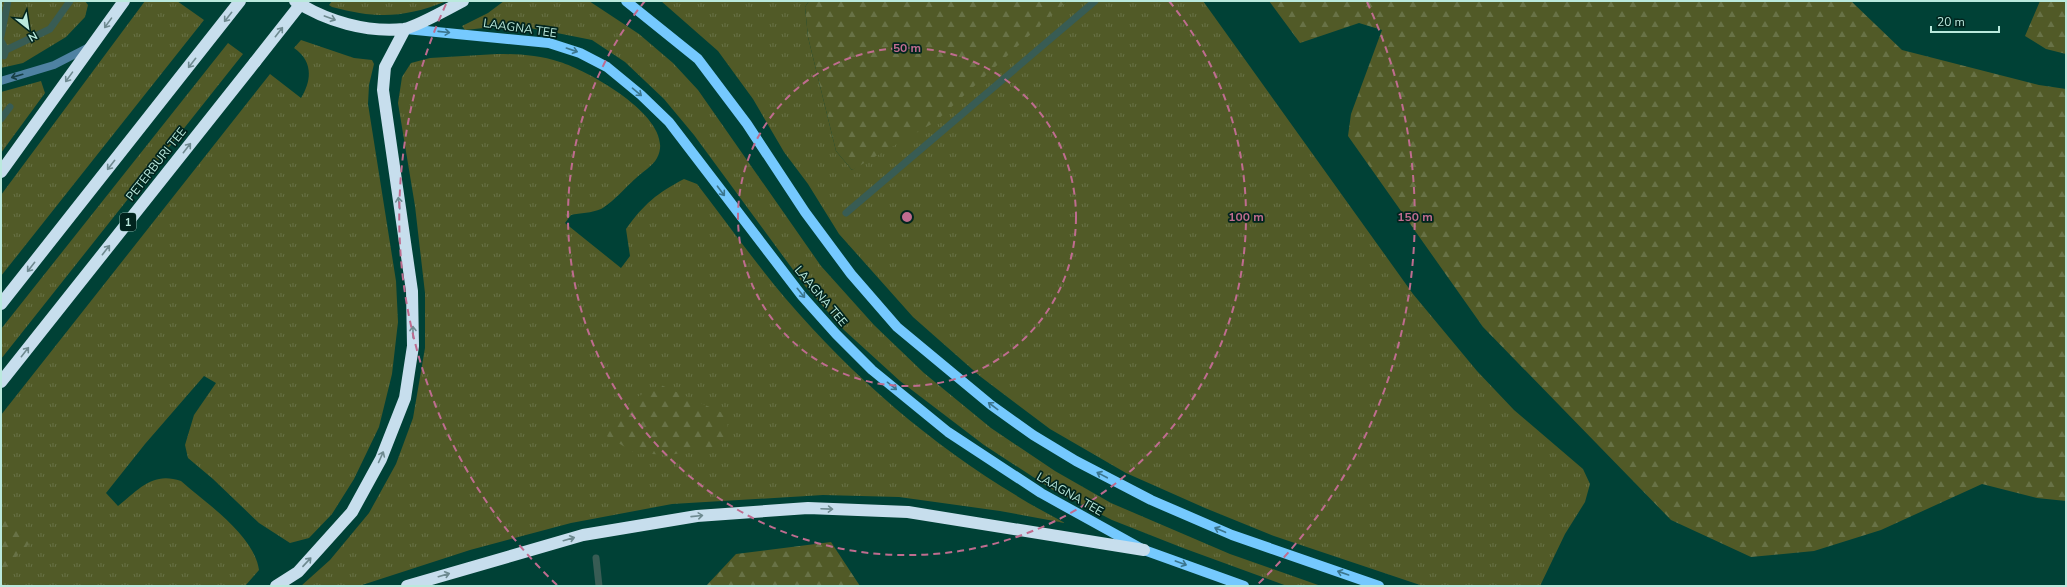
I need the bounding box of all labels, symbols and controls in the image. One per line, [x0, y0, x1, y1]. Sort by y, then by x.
north arrow [8, 8, 48, 48]
scale bar [1931, 8, 1999, 34]
one-way arrow [224, 11, 233, 22]
one-way arrow [324, 14, 336, 22]
text: 20 m [1937, 14, 1965, 30]
street label: LAAGNA TEE [482, 15, 558, 41]
one-way arrow [104, 18, 112, 29]
one-way arrow [274, 26, 283, 37]
text: N [25, 28, 40, 45]
one-way arrow [437, 29, 450, 36]
text: 50 m [893, 40, 921, 56]
one-way arrow [566, 47, 578, 55]
one-way arrow [188, 57, 196, 68]
one-way arrow [65, 72, 73, 83]
one-way arrow [11, 73, 24, 80]
one-way arrow [632, 88, 643, 97]
street label: PETERBURI TEE [122, 124, 190, 204]
one-way arrow [182, 143, 191, 153]
one-way arrow [107, 159, 116, 170]
one-way arrow [717, 185, 725, 196]
one-way arrow [395, 197, 403, 210]
text: 100 m [1228, 209, 1264, 225]
text: 150 m [1397, 209, 1433, 225]
centre of rings [900, 210, 914, 224]
road number: 1 [120, 213, 136, 231]
one-way arrow [102, 244, 110, 255]
one-way arrow [26, 261, 35, 272]
street label: LAAGNA TEE [791, 262, 851, 330]
one-way arrow [797, 288, 805, 299]
one-way arrow [409, 326, 417, 339]
one-way arrow [21, 346, 30, 357]
one-way arrow [886, 382, 897, 391]
one-way arrow [987, 401, 998, 410]
one-way arrow [378, 451, 385, 463]
street label: LAAGNA TEE [1034, 469, 1106, 519]
one-way arrow [1097, 470, 1109, 478]
one-way arrow [820, 505, 833, 513]
one-way arrow [690, 512, 703, 520]
one-way arrow [1215, 525, 1227, 533]
one-way arrow [563, 535, 576, 542]
one-way arrow [302, 557, 311, 567]
one-way arrow [1174, 560, 1186, 568]
one-way arrow [1336, 569, 1349, 576]
one-way arrow [438, 571, 451, 578]

